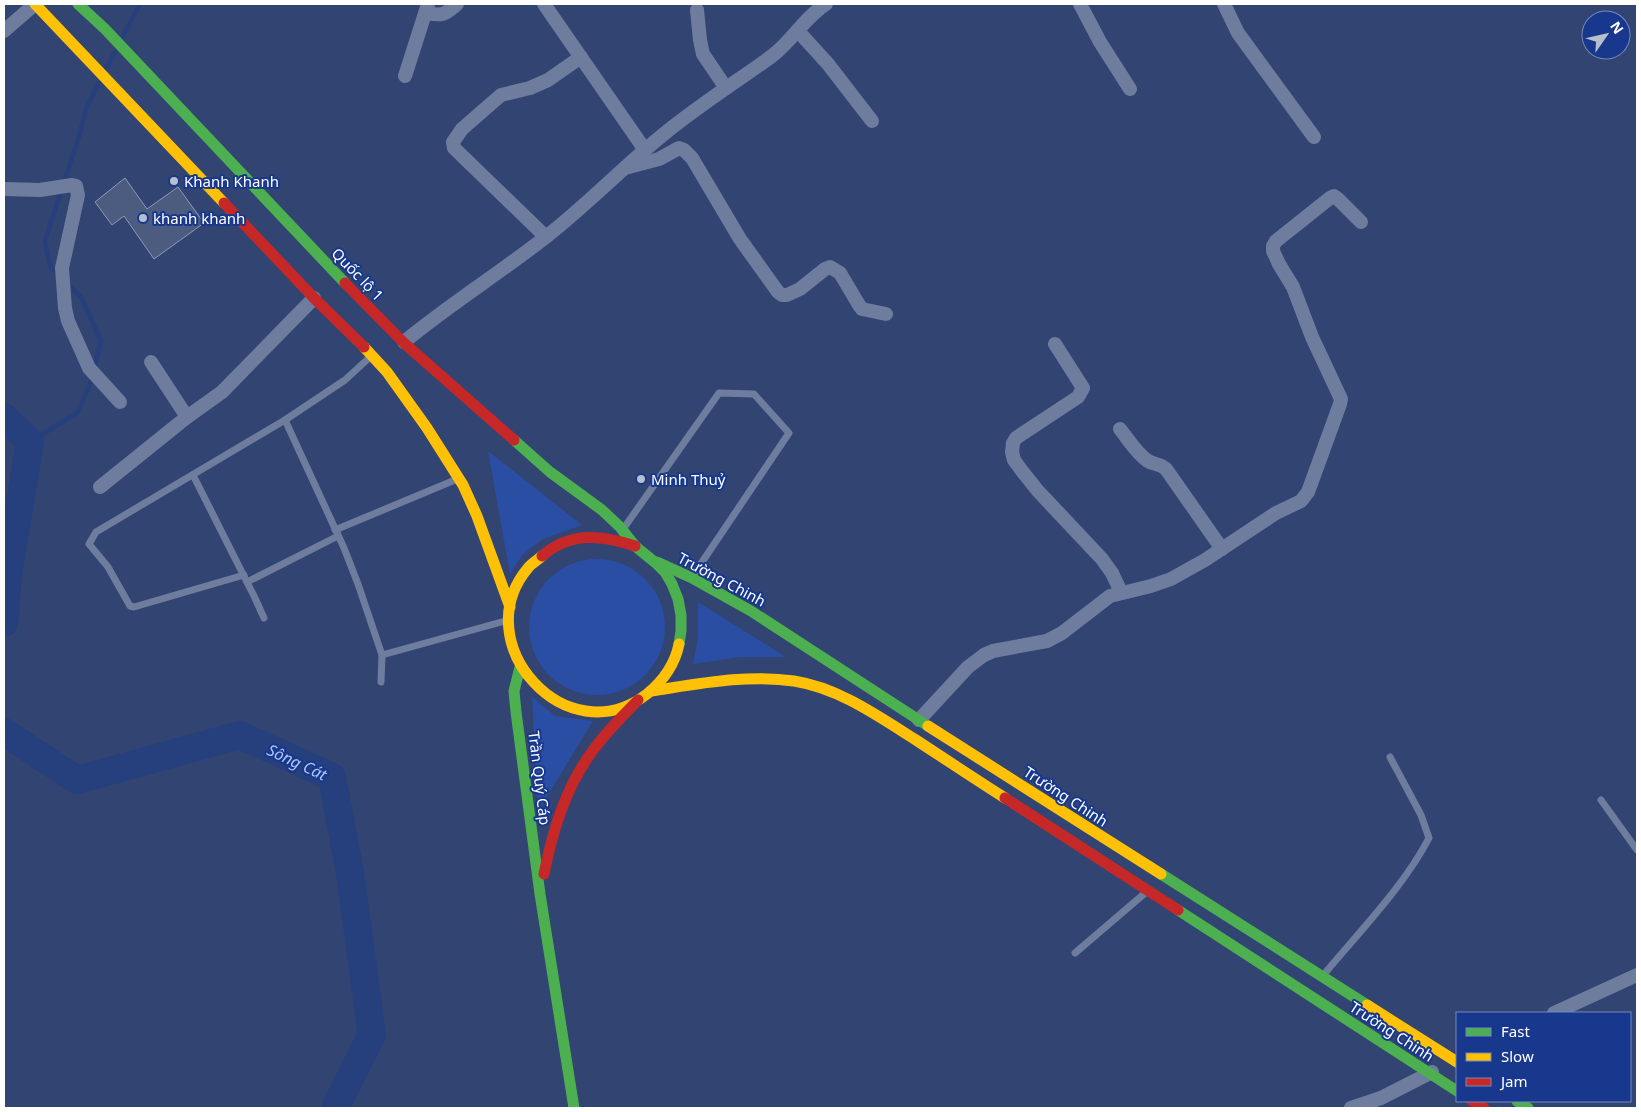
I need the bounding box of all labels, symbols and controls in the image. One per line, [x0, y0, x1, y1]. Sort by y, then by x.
north arrow [1581, 10, 1631, 60]
text: N [1606, 17, 1628, 37]
place label: Khanh Khanh [184, 171, 279, 191]
marker: Khanh Khanh [168, 175, 180, 187]
place label: khanh khanh [153, 208, 245, 228]
marker: khanh khanh [137, 212, 149, 224]
street label: Quốc lộ 1 [328, 243, 388, 305]
place label: Minh Thuỷ [651, 469, 726, 489]
marker: Minh Thuỷ [635, 473, 647, 485]
street label: Trường Chinh [675, 547, 769, 611]
street label: Trần Quý Cáp [524, 730, 556, 826]
water label: Sông Cát [264, 739, 331, 786]
street label: Trường Chinh [1020, 761, 1112, 831]
street label: Trường Chinh [1346, 996, 1438, 1066]
legend [1456, 1012, 1631, 1102]
text: Fast [1501, 1021, 1530, 1041]
text: Slow [1501, 1046, 1534, 1066]
text: Jam [1499, 1071, 1528, 1091]

